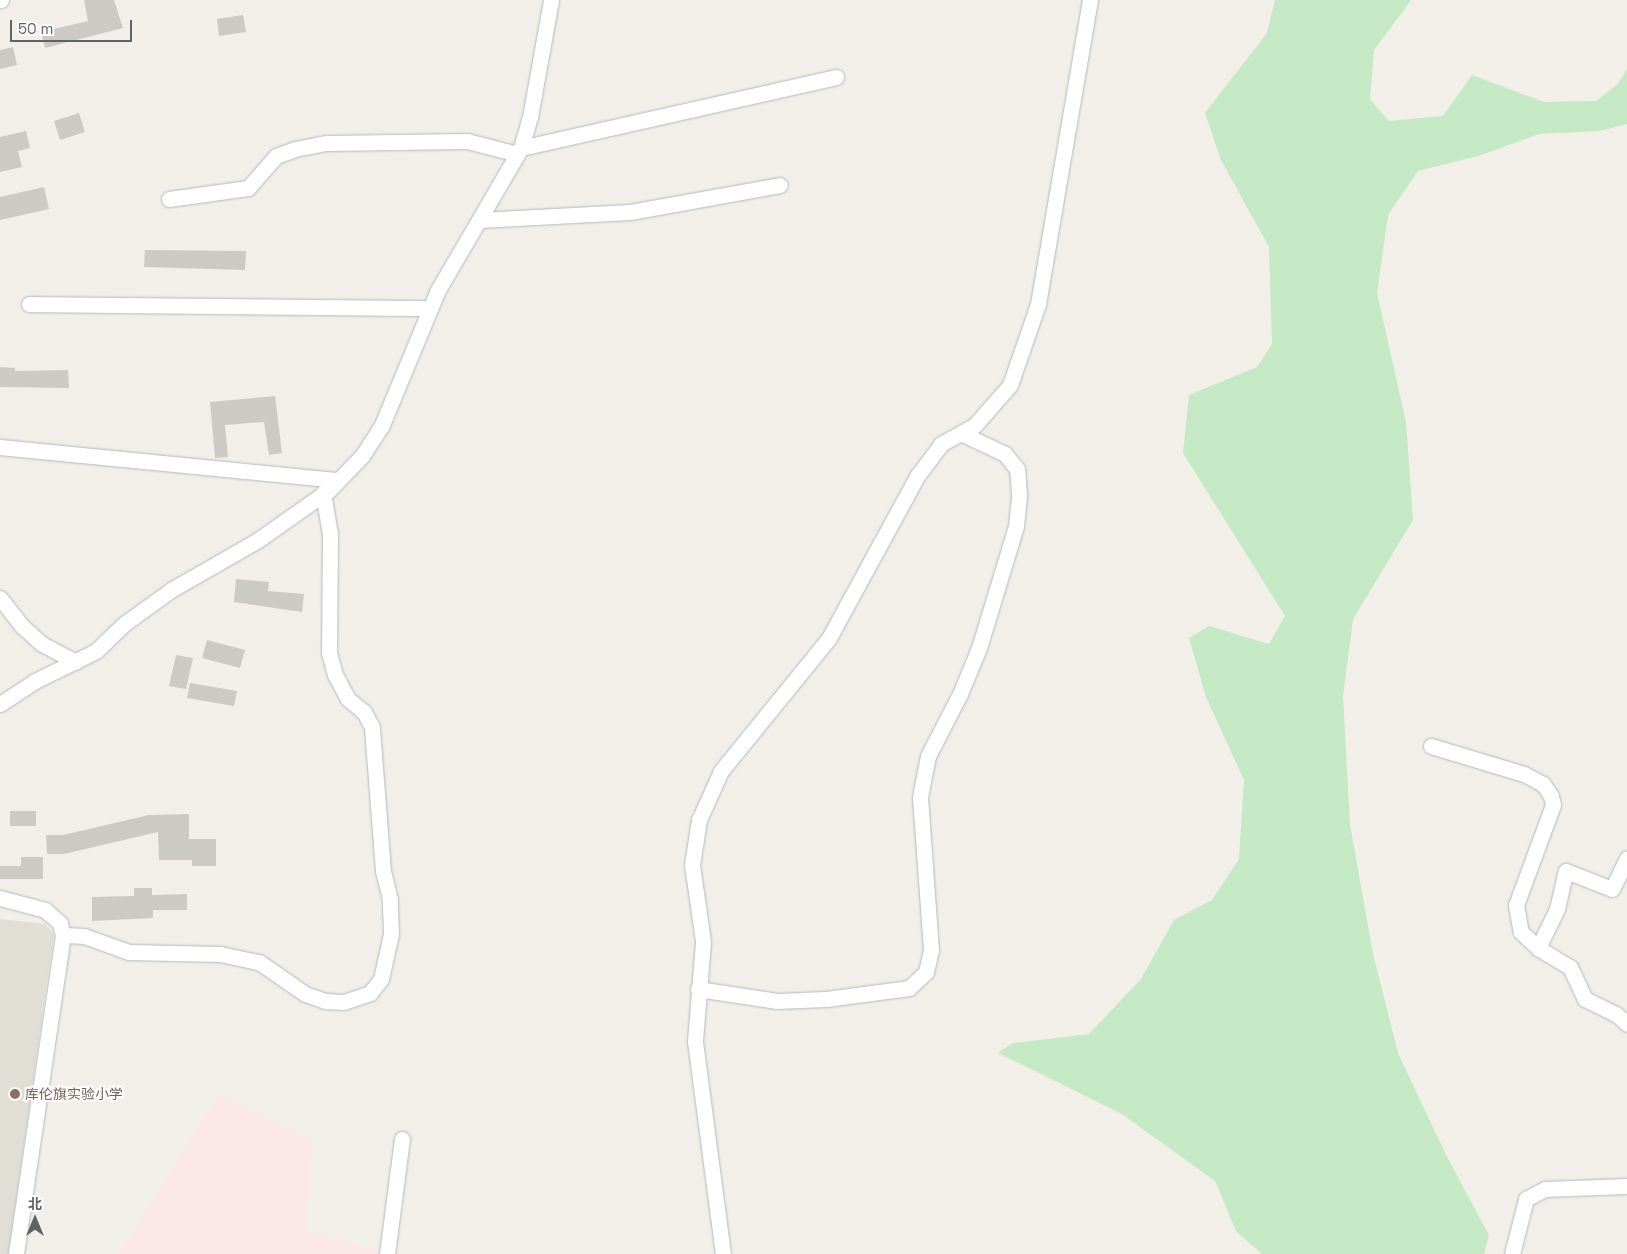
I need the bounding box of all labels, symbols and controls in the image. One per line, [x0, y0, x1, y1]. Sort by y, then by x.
scale bar [12, 10, 135, 42]
text: 50 m [18, 19, 53, 38]
place label: 库伦旗实验小学 [25, 1086, 123, 1102]
marker: 库伦旗实验小学 [9, 1088, 21, 1100]
north arrow [10, 1194, 60, 1244]
text: 北 [28, 1195, 42, 1213]

